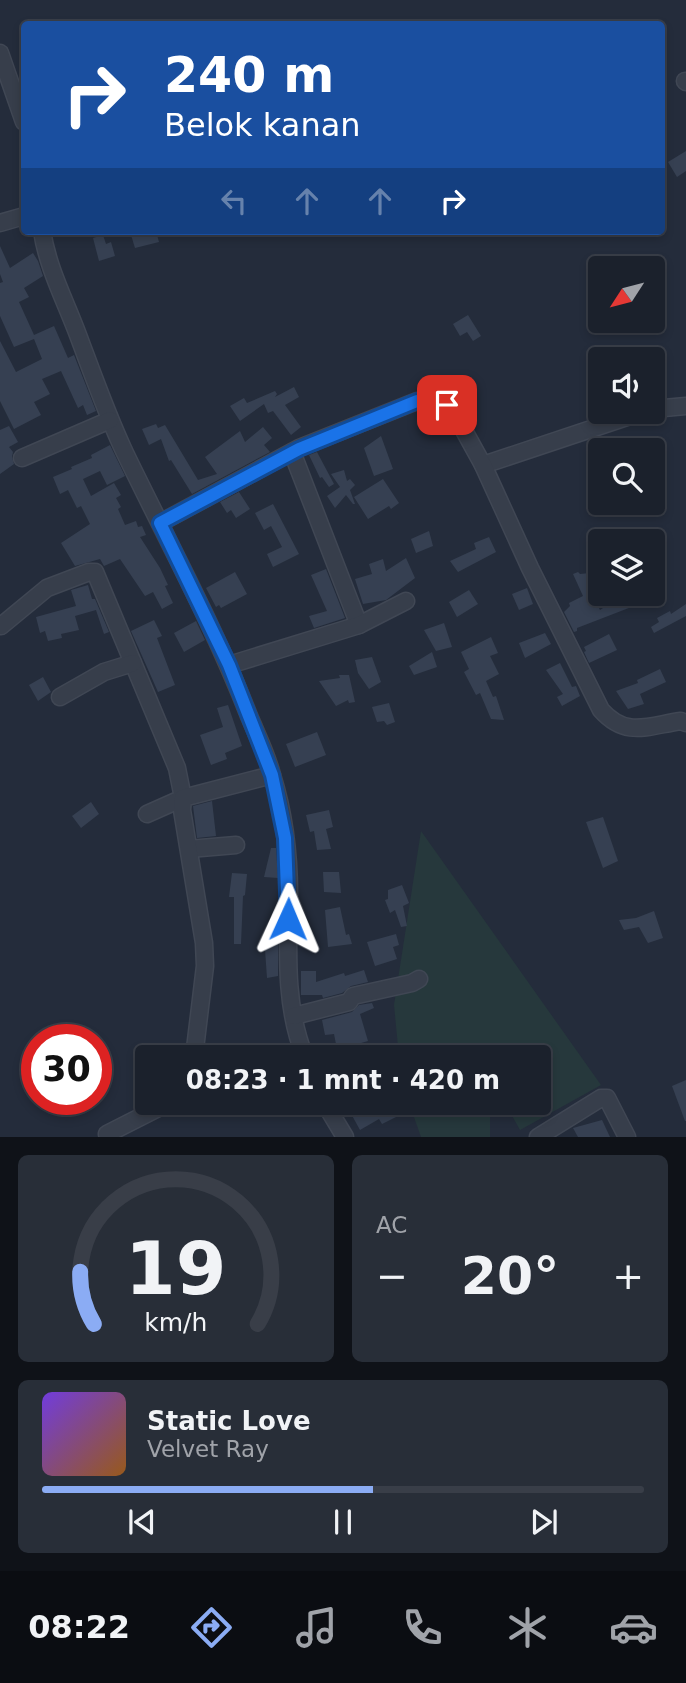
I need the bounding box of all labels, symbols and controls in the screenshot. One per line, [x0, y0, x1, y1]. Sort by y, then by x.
text: 240 m [164, 47, 334, 104]
icon: right [49, 49, 140, 140]
text: Belok kanan [164, 106, 361, 144]
icon: left [215, 182, 253, 220]
icon: ahead [288, 182, 326, 220]
icon: ahead [361, 182, 399, 220]
icon: right [434, 182, 472, 220]
north arrow [588, 256, 665, 332]
map controls [588, 256, 665, 606]
button: sound [588, 347, 665, 424]
pin [417, 375, 477, 435]
icon: arrive [428, 386, 466, 424]
button: search [588, 438, 665, 515]
button: layers [588, 529, 665, 606]
position arrow [251, 882, 325, 956]
speed limit sign: 30 [21, 1024, 112, 1115]
text: 08:23 · 1 mnt · 420 m [186, 1065, 500, 1095]
text: AC [376, 1212, 407, 1238]
text: 19 [125, 1227, 227, 1312]
text: 20° [461, 1246, 559, 1306]
text: − [376, 1254, 408, 1298]
text: + [612, 1254, 644, 1298]
text: km/h [144, 1308, 208, 1337]
text: Static Love [147, 1406, 311, 1436]
text: Velvet Ray [147, 1436, 269, 1462]
icon: previous [123, 1503, 161, 1541]
icon: pause [324, 1503, 362, 1541]
icon: next [525, 1503, 563, 1541]
icon: directions [187, 1603, 236, 1652]
icon: music [292, 1603, 341, 1652]
icon: phone [398, 1603, 447, 1652]
icon: climate [503, 1603, 552, 1652]
icon: car [609, 1603, 658, 1652]
text: 08:22 [28, 1608, 130, 1646]

